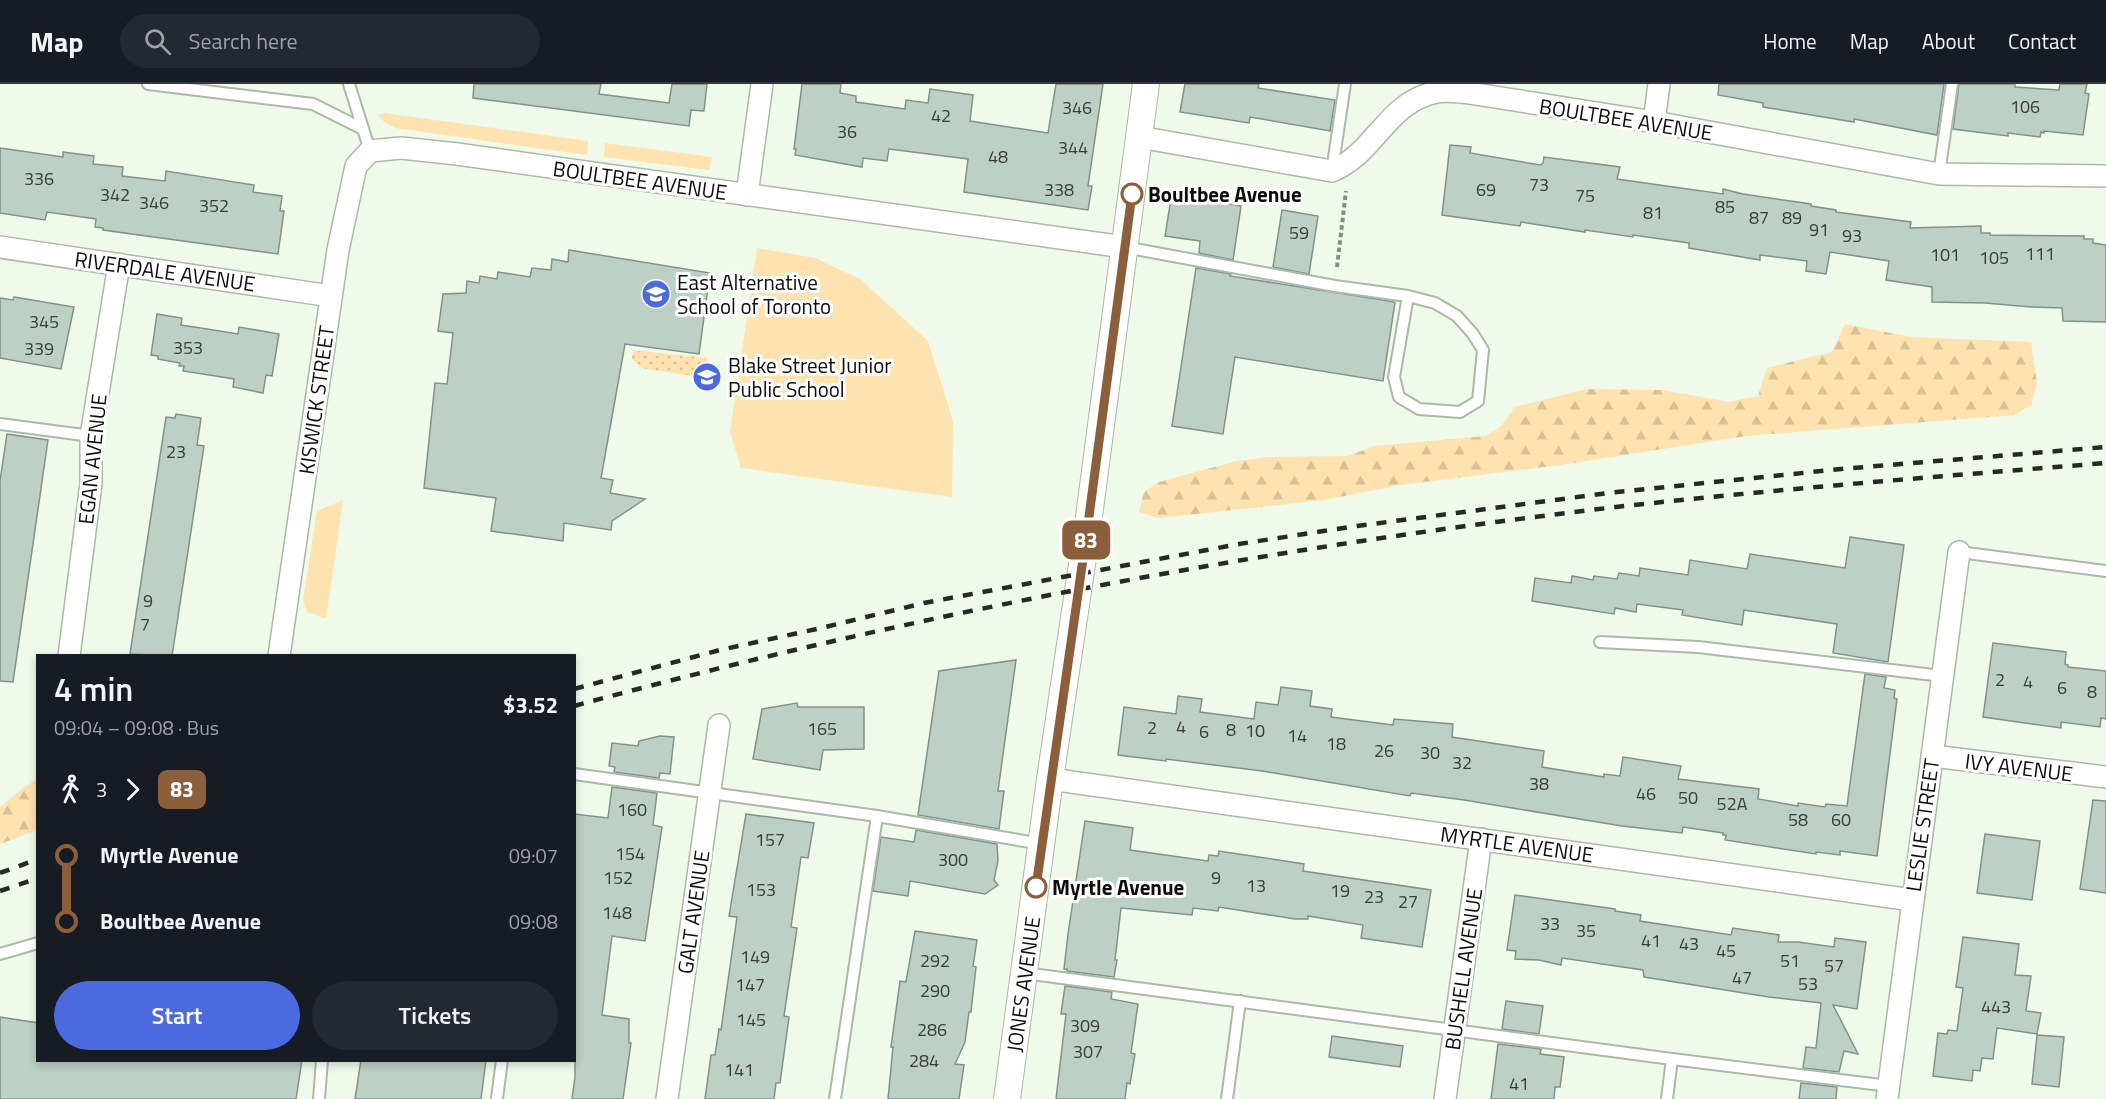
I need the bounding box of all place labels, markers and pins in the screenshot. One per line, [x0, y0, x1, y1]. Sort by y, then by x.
place label: Boultbee Avenue [1148, 178, 1302, 210]
marker: Boultbee Avenue [1121, 183, 1143, 205]
place label: East Alternative School of Toronto [677, 266, 831, 322]
school or university icon: East Alternative School of Toronto [640, 278, 672, 310]
place label: Blake Street Junior Public School [728, 349, 892, 405]
school or university icon: Blake Street Junior Public School [691, 361, 723, 393]
place label: Myrtle Avenue [1052, 871, 1184, 903]
marker: Myrtle Avenue [1025, 876, 1047, 898]

